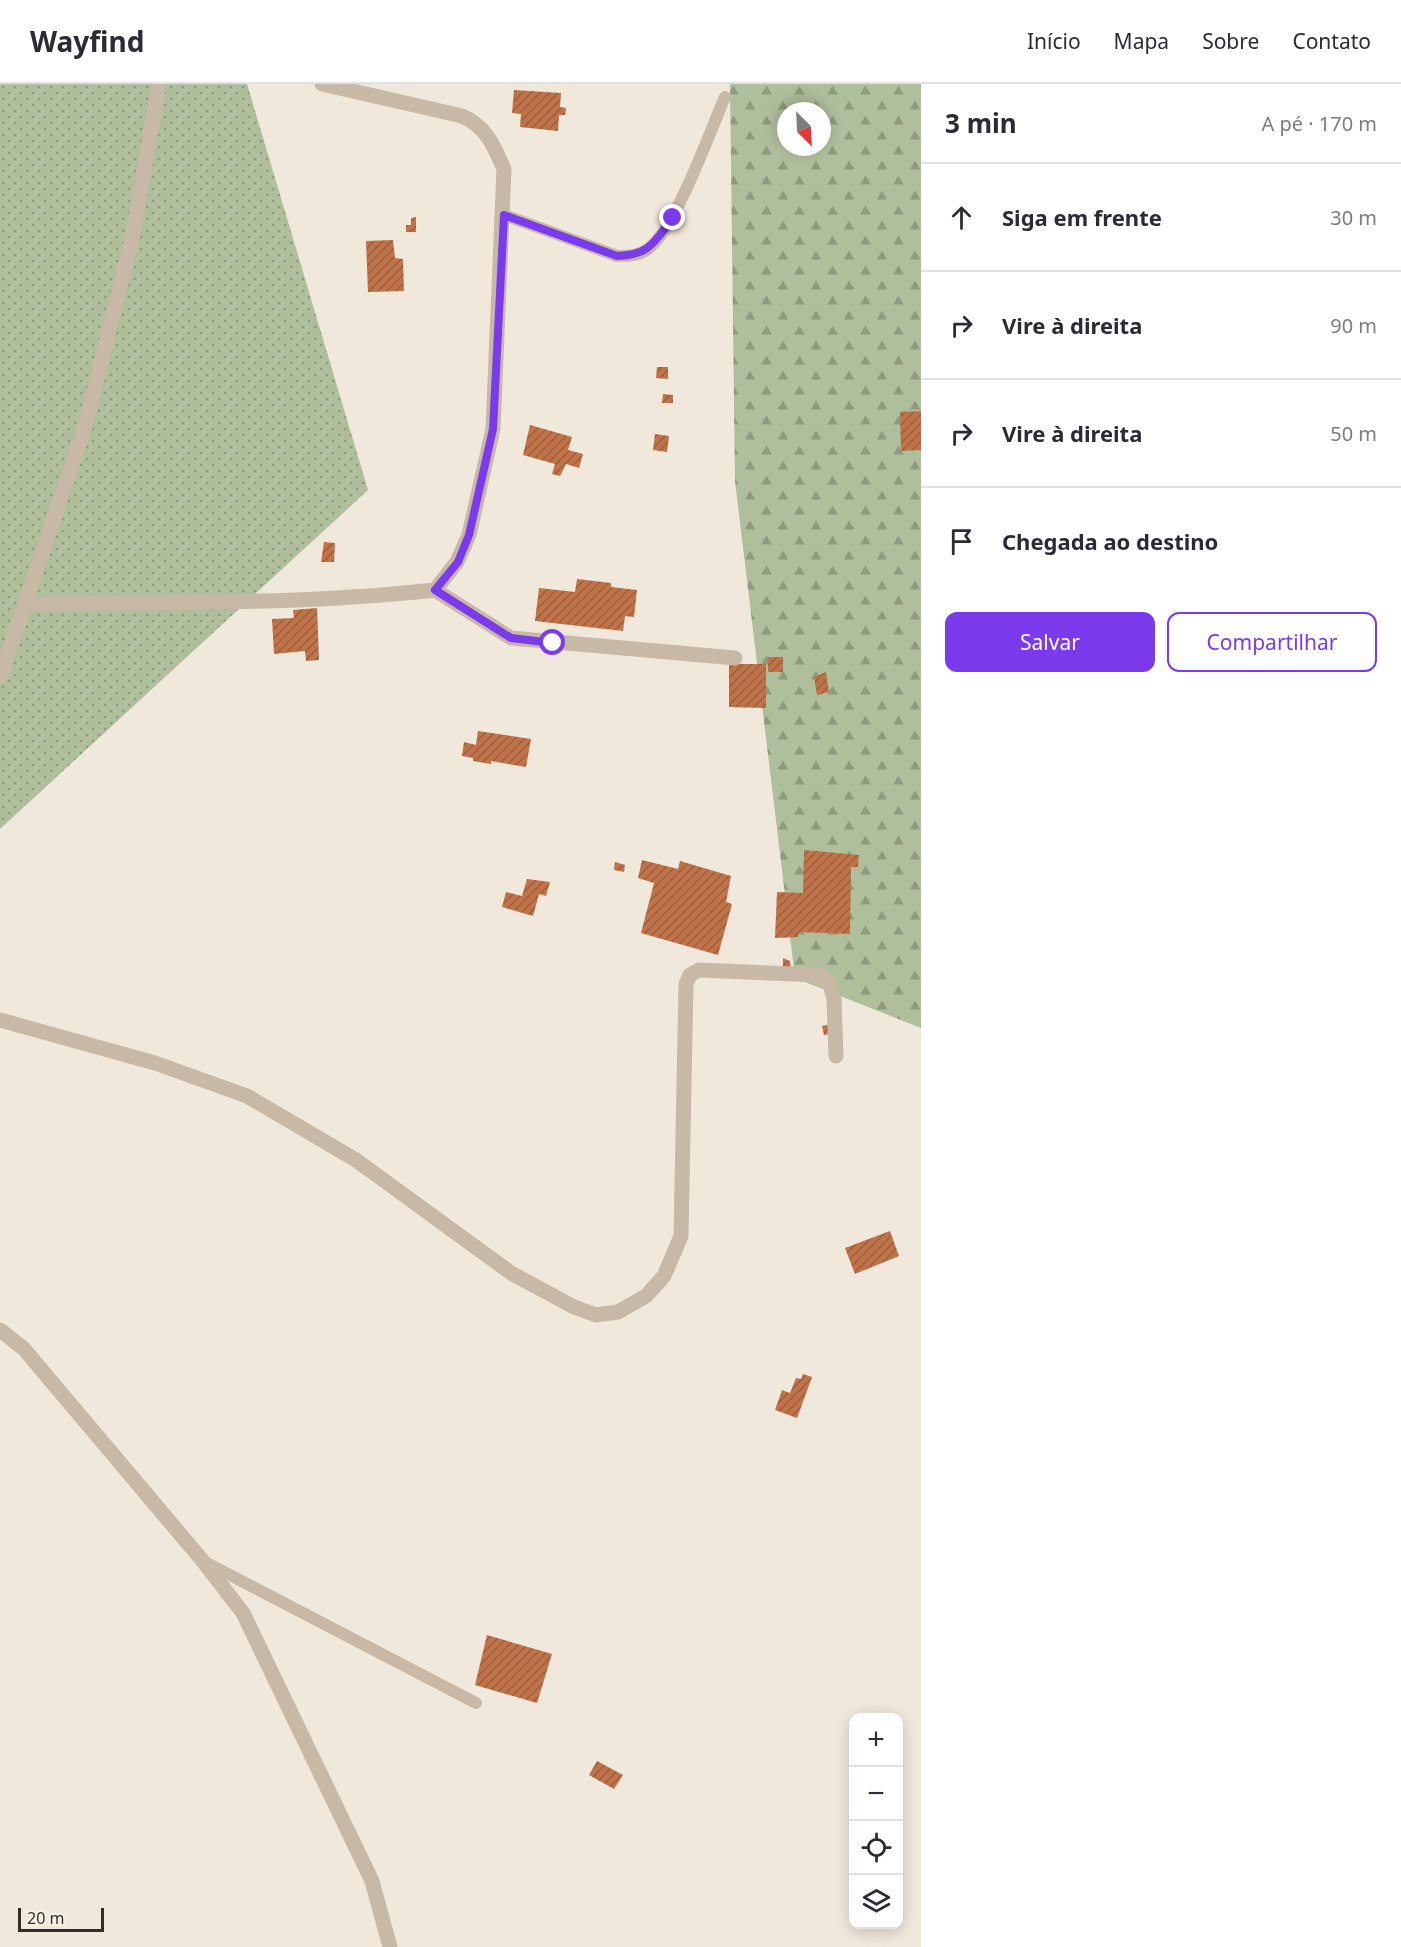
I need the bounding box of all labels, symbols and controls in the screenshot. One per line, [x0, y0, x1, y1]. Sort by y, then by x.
text: Wayfind [30, 22, 144, 60]
text: Início [1027, 27, 1081, 55]
text: Mapa [1114, 27, 1169, 55]
text: Sobre [1202, 27, 1259, 55]
text: Contato [1292, 27, 1371, 55]
north arrow [777, 102, 831, 156]
text: 3 min [945, 105, 1017, 141]
text: A pé · 170 m [1261, 110, 1377, 137]
icon: ahead [945, 201, 978, 234]
text: Siga em frente [1002, 202, 1162, 232]
route end [659, 204, 685, 230]
text: 30 m [1330, 204, 1377, 231]
icon: right [945, 309, 978, 342]
text: Vire à direita [1002, 310, 1142, 340]
text: 90 m [1330, 312, 1377, 339]
icon: right [945, 417, 978, 450]
text: Vire à direita [1002, 418, 1142, 448]
text: 50 m [1330, 420, 1377, 447]
icon: arrive [945, 525, 978, 558]
text: Chegada ao destino [1002, 526, 1218, 556]
button: Salvar [945, 612, 1155, 672]
button: Compartilhar [1167, 612, 1377, 672]
route start [539, 629, 565, 655]
map controls [849, 1713, 903, 1929]
button: + [849, 1713, 903, 1767]
button: − [849, 1767, 903, 1821]
button: locate [849, 1821, 903, 1875]
button: layers [849, 1875, 903, 1929]
scale bar [18, 1905, 104, 1932]
text: 20 m [27, 1907, 64, 1929]

